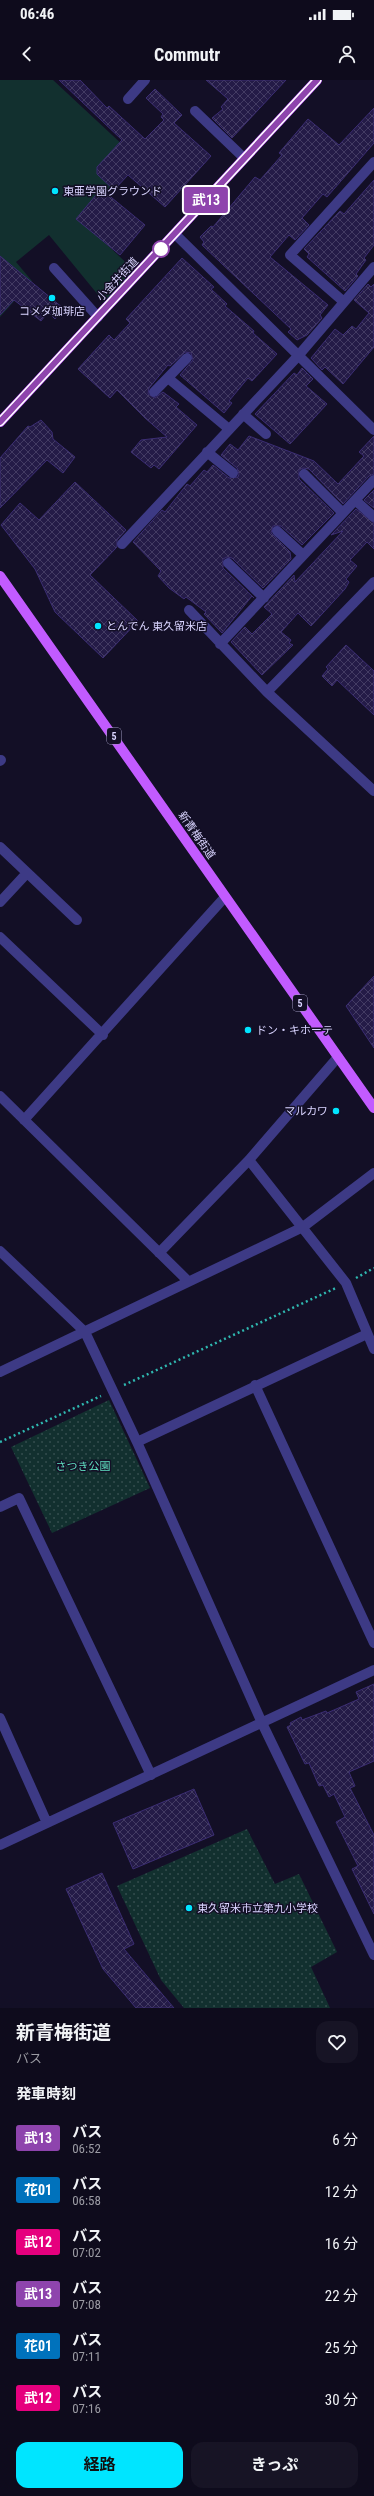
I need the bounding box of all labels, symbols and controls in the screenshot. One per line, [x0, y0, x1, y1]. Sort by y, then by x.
text: 06:46 [20, 5, 54, 23]
icon: back [16, 43, 38, 65]
icon: person [336, 43, 358, 65]
text: Commutr [154, 44, 220, 65]
place label: 東亜学園グラウンド [63, 185, 162, 198]
marker: 東亜学園グラウンド [50, 186, 60, 196]
line badge: 武13 [183, 187, 229, 213]
text: 武13 [192, 192, 220, 208]
unlabelled marker [152, 240, 170, 258]
street label: 小金井街道 [94, 255, 141, 304]
marker: コメダ珈琲店 [47, 293, 57, 303]
place label: コメダ珈琲店 [19, 305, 85, 318]
place label: とんでん 東久留米店 [106, 620, 207, 633]
marker: とんでん 東久留米店 [93, 621, 103, 631]
road number: 5 [107, 728, 121, 744]
street label: 新青梅街道 [175, 809, 218, 862]
road number: 5 [293, 995, 307, 1011]
place label: ドン・キホーテ [256, 1024, 333, 1037]
marker: ドン・キホーテ [243, 1025, 253, 1035]
place label: マルカワ [284, 1105, 328, 1118]
marker: マルカワ [331, 1106, 341, 1116]
park label: さつき公園 [56, 1460, 111, 1473]
place label: 東久留米市立第九小学校 [197, 1902, 318, 1915]
marker: 東久留米市立第九小学校 [184, 1903, 194, 1913]
text: 新青梅街道 [16, 2021, 111, 2044]
button: heart [316, 2021, 358, 2063]
text: バス [16, 2051, 42, 2066]
text: 発車時刻 [16, 2085, 76, 2103]
text: バス [72, 2123, 102, 2141]
text: 武13 [24, 2130, 52, 2146]
text: 6 分 [332, 2131, 358, 2149]
text: 06:52 [72, 2141, 101, 2156]
text: バス [72, 2175, 102, 2193]
text: 花01 [24, 2182, 52, 2198]
text: 12 分 [325, 2183, 358, 2201]
text: 06:58 [72, 2193, 101, 2208]
text: バス [72, 2227, 102, 2245]
text: 武12 [24, 2234, 52, 2250]
text: 16 分 [325, 2235, 358, 2253]
text: 07:02 [72, 2245, 101, 2260]
text: バス [72, 2279, 102, 2297]
text: 武13 [24, 2286, 52, 2302]
text: 22 分 [325, 2287, 358, 2305]
text: 07:08 [72, 2297, 101, 2312]
text: バス [72, 2331, 102, 2349]
text: 花01 [24, 2338, 52, 2354]
text: 25 分 [325, 2339, 358, 2357]
text: 07:11 [72, 2349, 101, 2364]
text: バス [72, 2383, 102, 2401]
text: 武12 [24, 2390, 52, 2406]
text: 30 分 [325, 2391, 358, 2409]
text: 07:16 [72, 2401, 101, 2416]
button: 経路 [16, 2442, 183, 2488]
button: きっぷ [191, 2442, 358, 2488]

